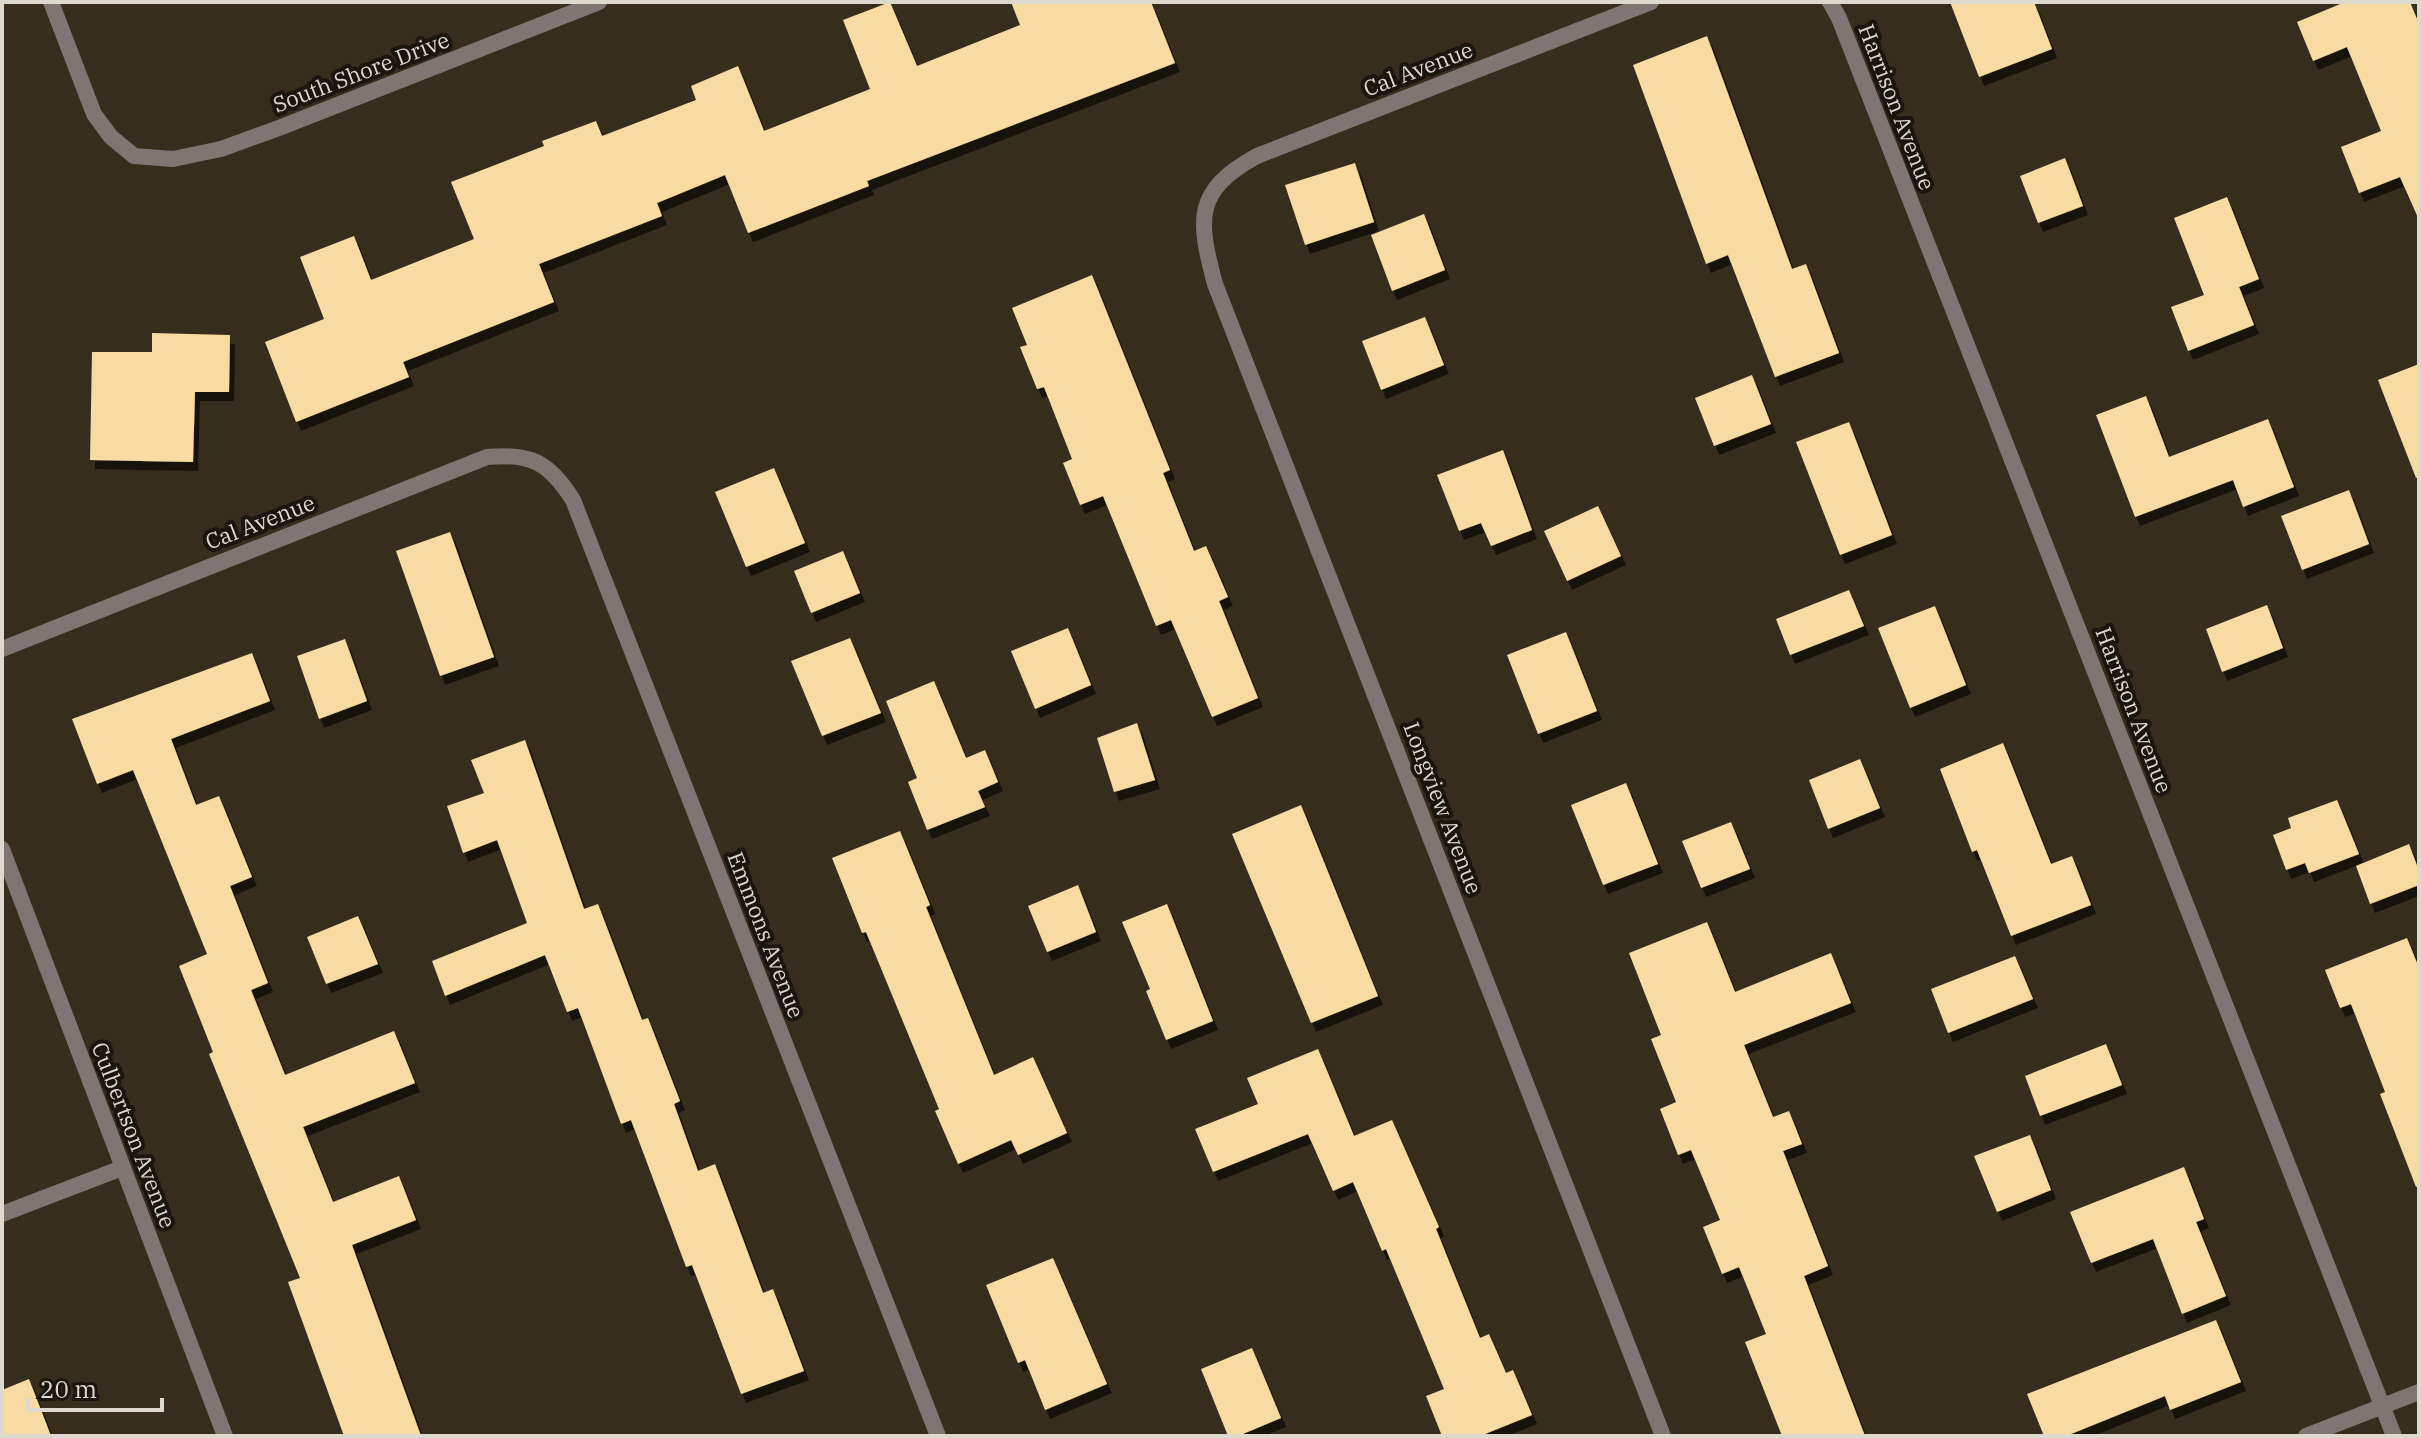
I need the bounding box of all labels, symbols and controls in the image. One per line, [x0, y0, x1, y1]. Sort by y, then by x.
street label: Harrison Avenue [1853, 20, 1942, 194]
street label: South Shore Drive [268, 25, 453, 119]
street label: Cal Avenue [1359, 34, 1477, 103]
street label: Cal Avenue [201, 487, 319, 556]
street label: Harrison Avenue [2090, 623, 2179, 797]
street label: Longview Avenue [1397, 718, 1490, 898]
street label: Emmons Avenue [721, 848, 811, 1022]
street label: Culbertson Avenue [86, 1038, 183, 1232]
scale bar [28, 1362, 162, 1412]
text: 20 m [40, 1373, 97, 1405]

